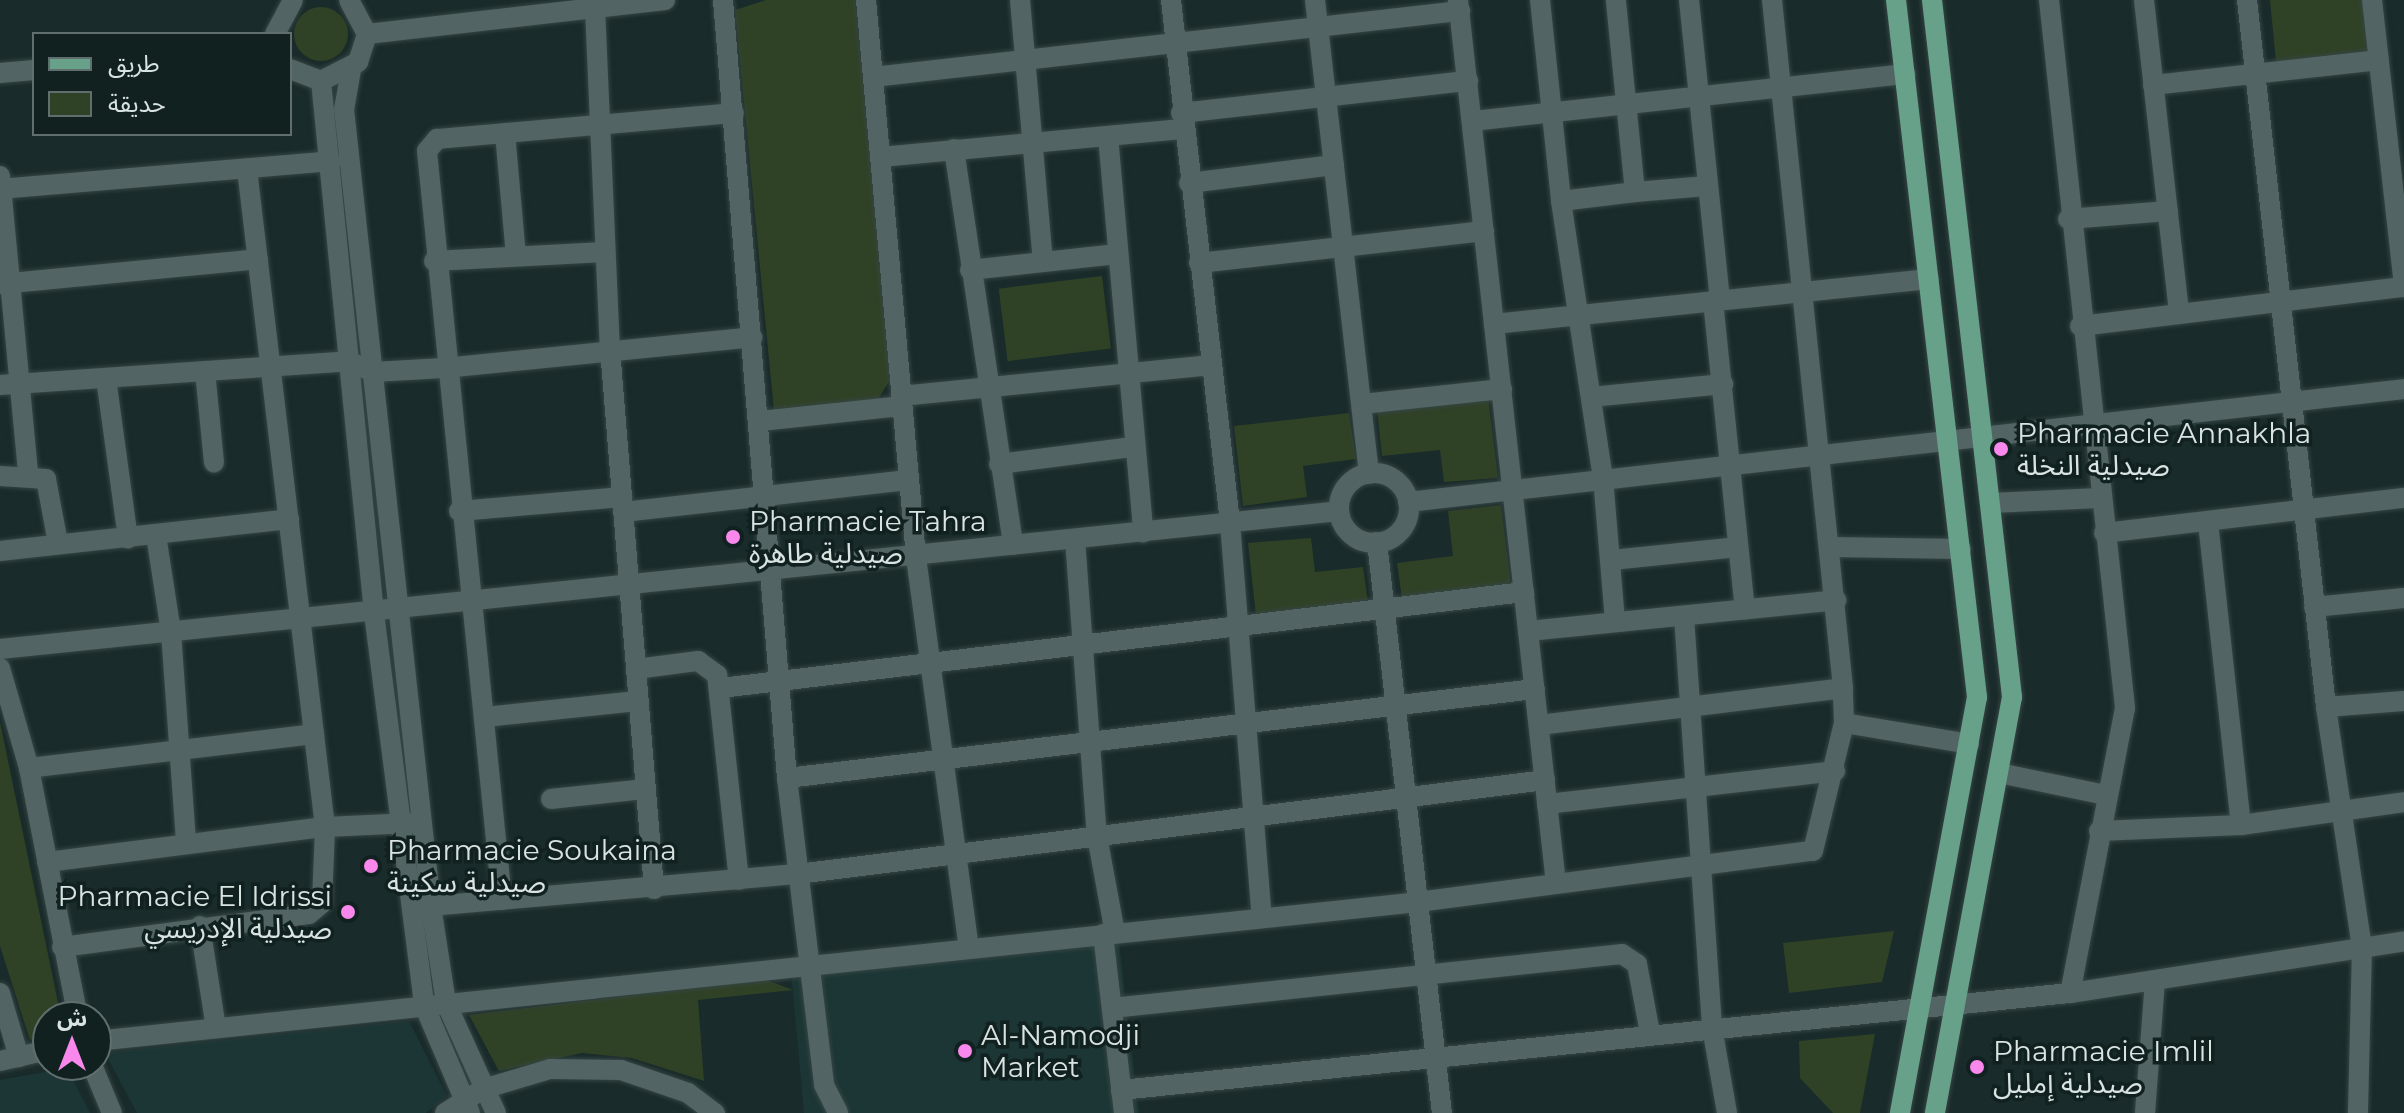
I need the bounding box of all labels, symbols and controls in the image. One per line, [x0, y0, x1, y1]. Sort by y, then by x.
legend [32, 32, 292, 136]
text: طريق [108, 49, 160, 78]
text: حديقة [108, 89, 166, 118]
place label: Pharmacie Annakhla صيدلية النخلة [2017, 416, 2311, 482]
marker: Pharmacie Annakhla صيدلية النخلة [1992, 440, 2010, 458]
place label: Pharmacie Tahra صيدلية طاهرة [749, 504, 986, 570]
marker: Pharmacie Tahra صيدلية طاهرة [724, 528, 742, 546]
place label: Pharmacie Soukaina صيدلية سكينة [387, 833, 677, 899]
marker: Pharmacie Soukaina صيدلية سكينة [362, 857, 380, 875]
place label: Pharmacie El Idrissi صيدلية الإدريسي [57, 879, 332, 945]
marker: Pharmacie El Idrissi صيدلية الإدريسي [339, 903, 357, 921]
north arrow [32, 1001, 112, 1081]
text: ش [57, 1005, 87, 1032]
place label: Al-Namodji Market [981, 1018, 1140, 1084]
place label: Pharmacie Imlil صيدلية إمليل [1993, 1034, 2214, 1100]
marker: Al-Namodji Market [956, 1042, 974, 1060]
marker: Pharmacie Imlil صيدلية إمليل [1968, 1058, 1986, 1076]

